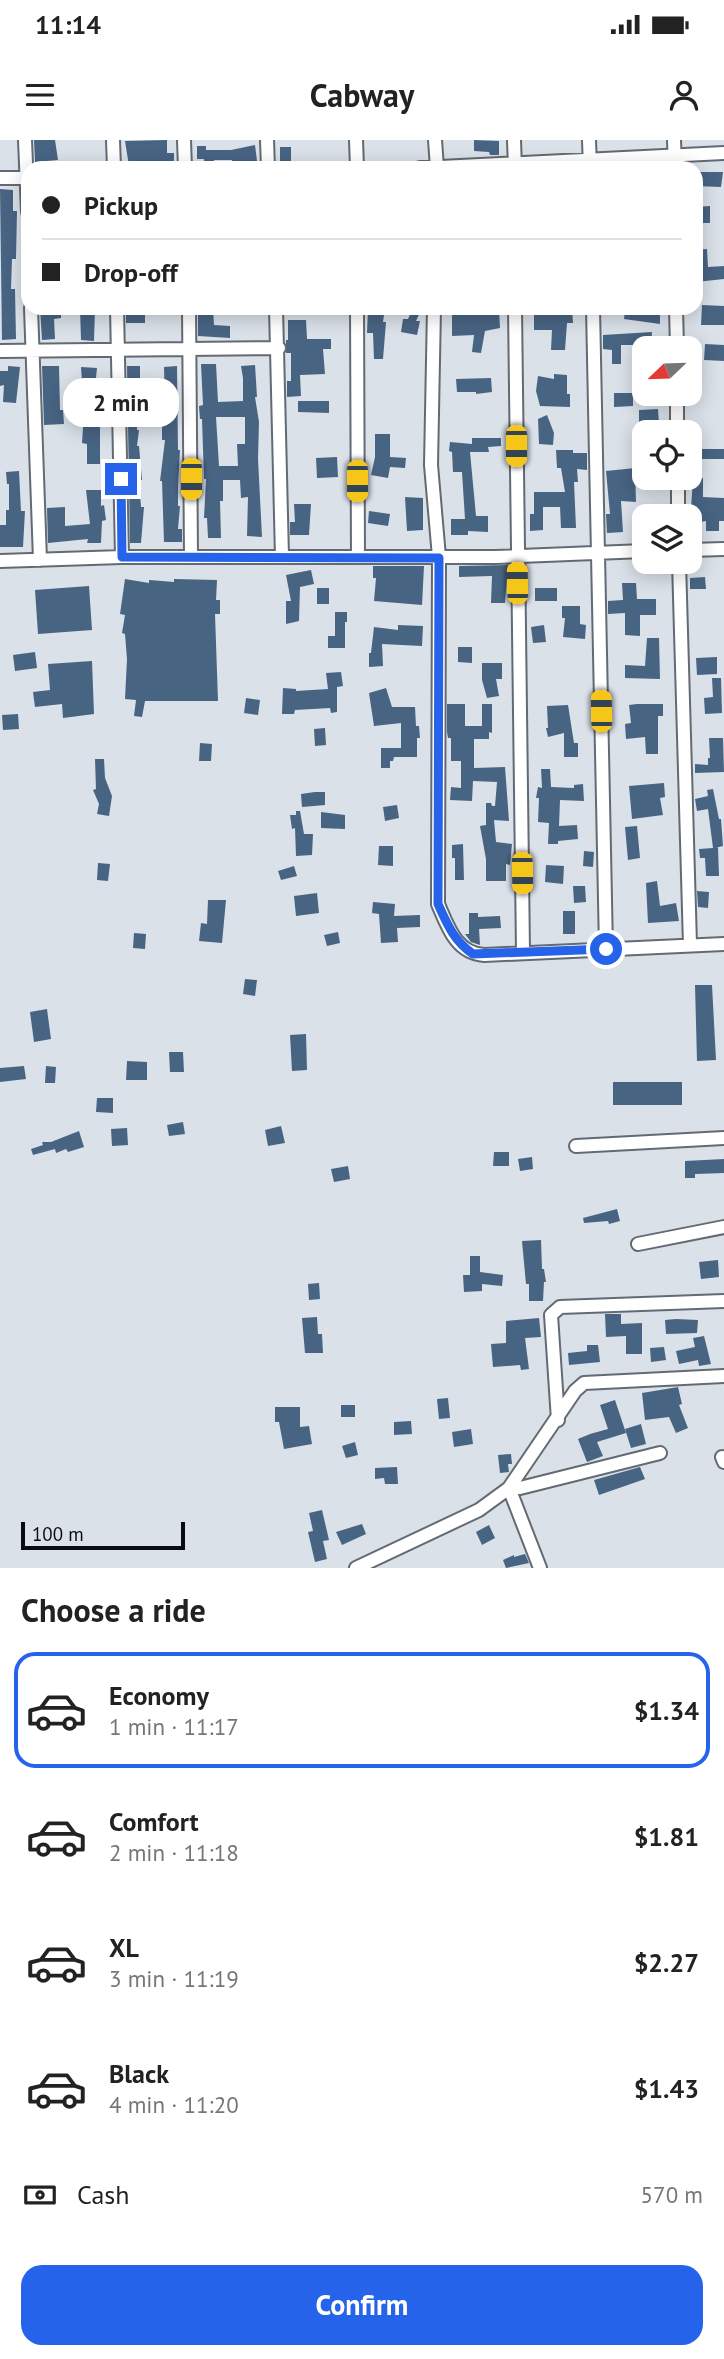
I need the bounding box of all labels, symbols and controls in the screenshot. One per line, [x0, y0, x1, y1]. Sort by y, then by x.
text: 11:14 [35, 8, 101, 41]
text: Cabway [310, 74, 414, 116]
icon: menu [21, 76, 59, 114]
icon: person [665, 76, 703, 114]
text: Pickup [84, 189, 158, 222]
text: Drop-off [84, 256, 178, 289]
north arrow [632, 336, 702, 406]
map controls [632, 336, 702, 574]
callout: 2 min [63, 378, 179, 426]
text: 2 min [93, 388, 149, 417]
button: locate [632, 420, 702, 490]
car [506, 425, 527, 467]
car [181, 458, 202, 500]
car [347, 460, 368, 502]
route end [105, 463, 137, 495]
button: layers [632, 504, 702, 574]
car [507, 562, 528, 604]
car [591, 690, 612, 732]
car [512, 852, 533, 894]
route start [590, 933, 622, 965]
scale bar [21, 1519, 186, 1551]
text: 100 m [32, 1522, 84, 1546]
text: Choose a ride [21, 1589, 206, 1631]
icon: car [25, 1679, 88, 1742]
text: Economy [109, 1679, 209, 1712]
text: $1.34 [634, 1694, 699, 1727]
text: 1 min · 11:17 [109, 1712, 239, 1741]
icon: car [25, 1805, 88, 1868]
text: Comfort [109, 1805, 199, 1838]
text: $1.81 [634, 1820, 699, 1853]
text: 2 min · 11:18 [109, 1838, 239, 1867]
icon: car [25, 1931, 88, 1994]
text: XL [109, 1931, 139, 1964]
text: $2.27 [634, 1946, 699, 1979]
text: 3 min · 11:19 [109, 1964, 239, 1993]
icon: car [25, 2057, 88, 2120]
text: Black [109, 2057, 169, 2090]
text: $1.43 [634, 2072, 699, 2105]
text: 4 min · 11:20 [109, 2090, 239, 2119]
icon: cash [21, 2176, 59, 2214]
text: Cash [77, 2178, 129, 2211]
text: 570 m [641, 2180, 703, 2209]
button: Confirm [21, 2265, 703, 2345]

